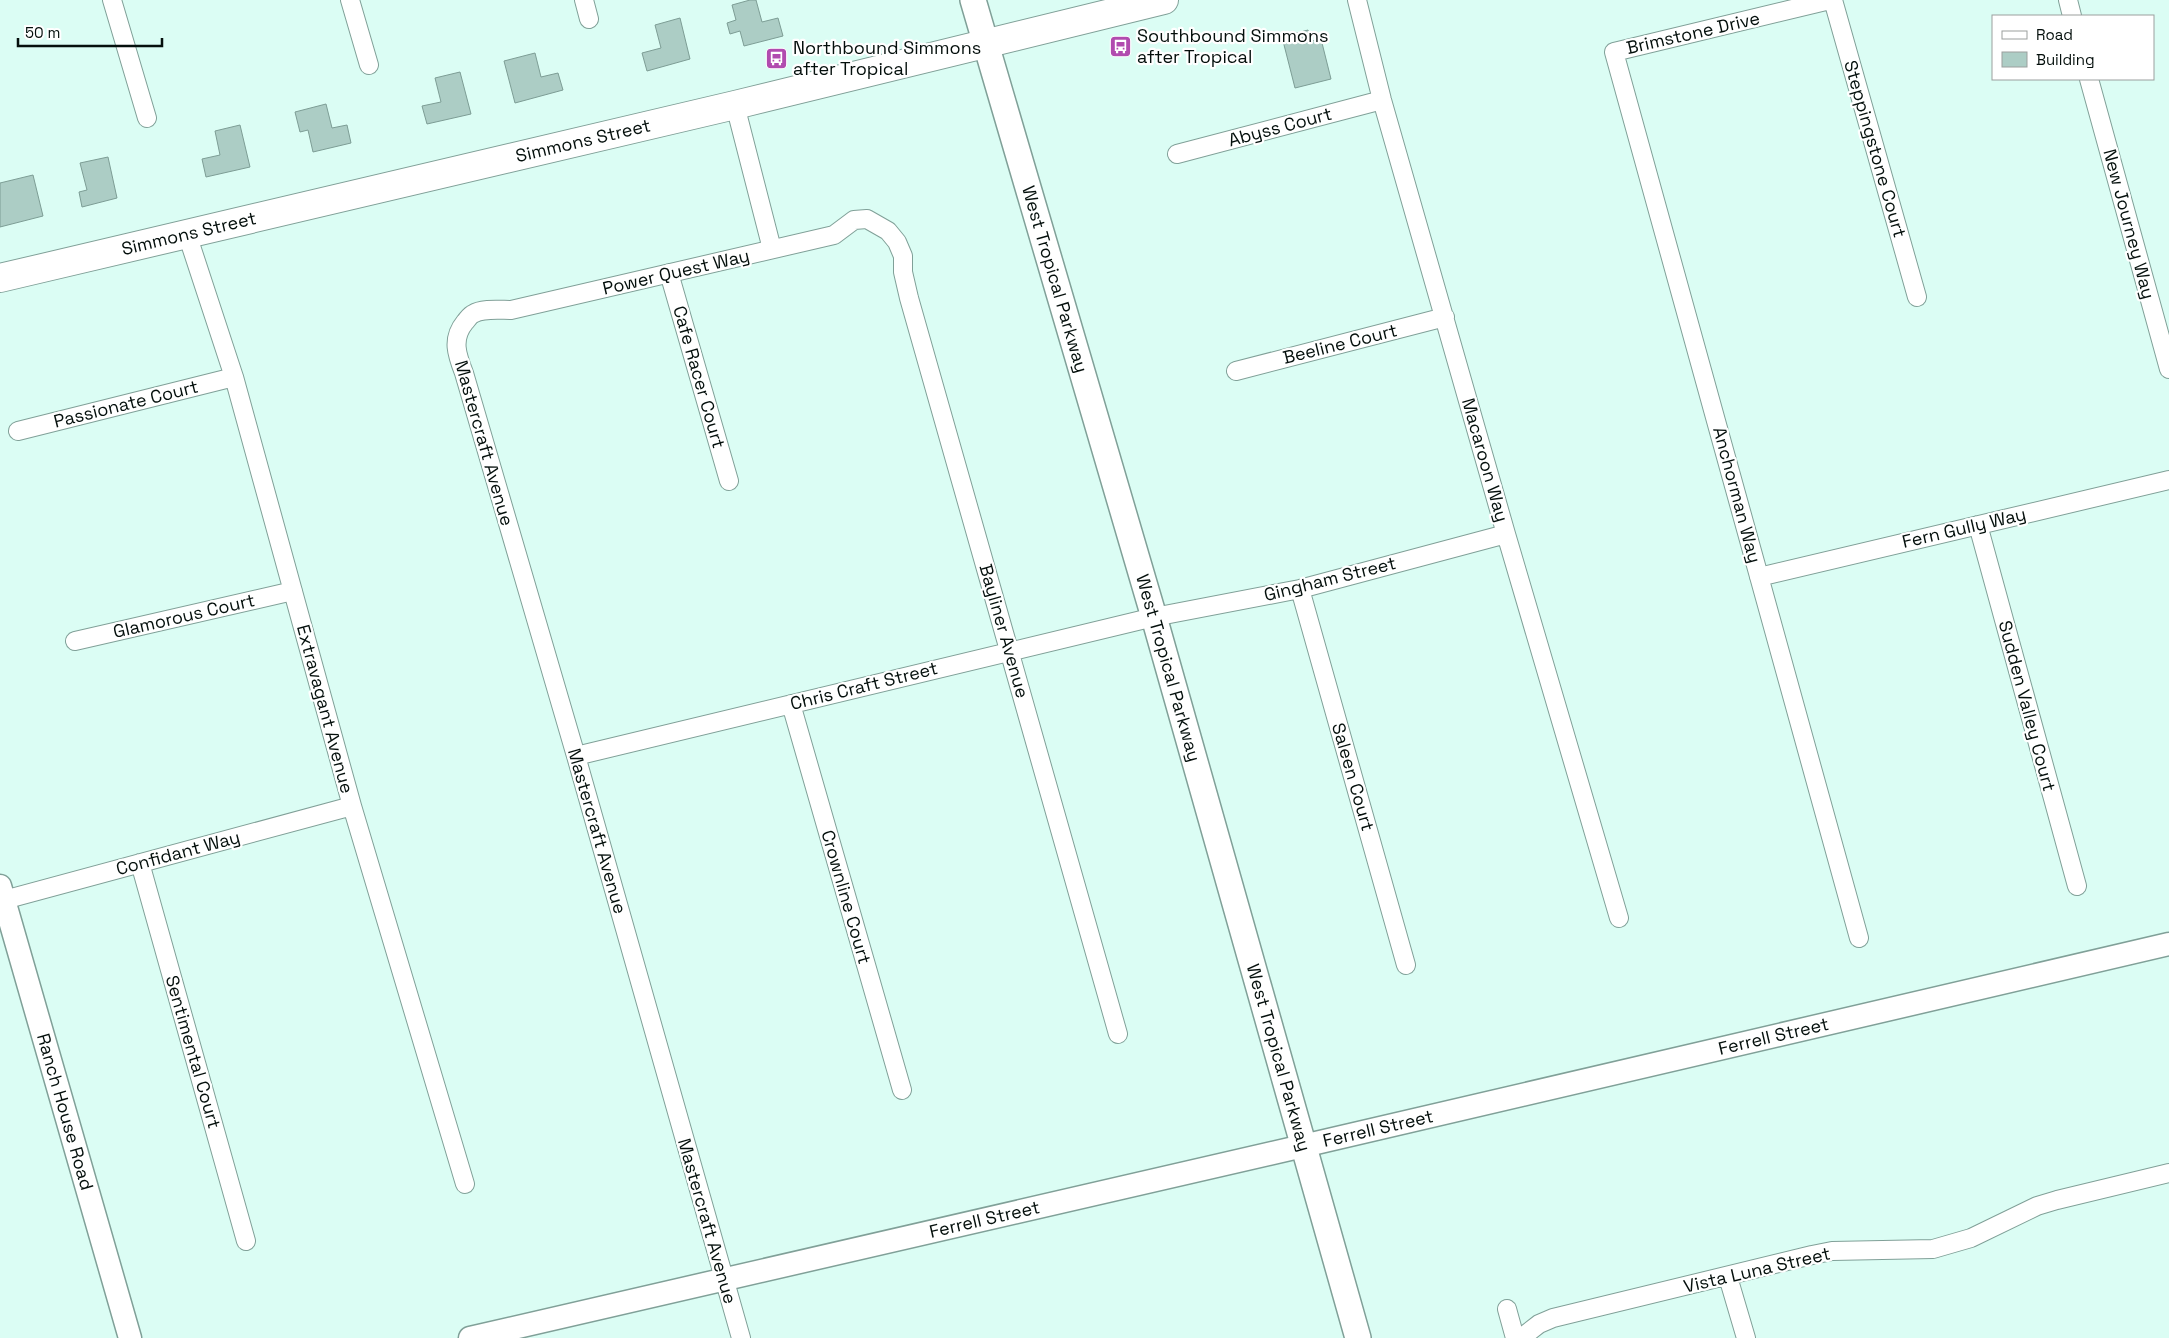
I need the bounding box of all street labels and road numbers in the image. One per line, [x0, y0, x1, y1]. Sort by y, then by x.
street label: Brimstone Drive [1624, 6, 1762, 59]
street label: Steppingstone Court [1839, 58, 1912, 240]
street label: Abyss Court [1226, 102, 1334, 151]
street label: Simmons Street [513, 113, 653, 167]
street label: New Journey Way [2098, 146, 2161, 301]
street label: West Tropical Parkway [1017, 183, 1094, 375]
street label: Simmons Street [119, 206, 258, 260]
street label: Power Quest Way [600, 243, 752, 300]
street label: Cafe Racer Court [668, 303, 731, 451]
street label: Beeline Court [1280, 318, 1399, 369]
street label: Mastercraft Avenue [450, 357, 519, 528]
street label: Passionate Court [51, 374, 201, 433]
street label: Macaroon Way [1457, 395, 1514, 524]
street label: Anchorman Way [1708, 424, 1767, 566]
street label: Fern Gully Way [1900, 502, 2028, 553]
street label: Gingham Street [1261, 551, 1398, 606]
street label: Bayliner Avenue [974, 561, 1035, 701]
street label: West Tropical Parkway [1131, 571, 1206, 764]
street label: Glamorous Court [111, 588, 257, 643]
street label: Sudden Valley Court [1994, 618, 2061, 794]
street label: Extravagant Avenue [292, 622, 359, 796]
street label: Chris Craft Street [788, 656, 940, 715]
street label: Saleen Court [1327, 720, 1380, 834]
street label: Mastercraft Avenue [563, 745, 632, 916]
street label: Confidant Way [113, 825, 242, 880]
street label: Crownline Court [816, 827, 877, 967]
street label: West Tropical Parkway [1242, 961, 1317, 1154]
street label: Sentimental Court [161, 973, 226, 1131]
street label: Ferrell Street [1716, 1012, 1831, 1060]
street label: Ranch House Road [32, 1031, 99, 1193]
street label: Ferrell Street [1321, 1104, 1436, 1152]
street label: Mastercraft Avenue [673, 1135, 742, 1306]
street label: Ferrell Street [927, 1195, 1042, 1243]
street label: Vista Luna Street [1681, 1241, 1832, 1298]

